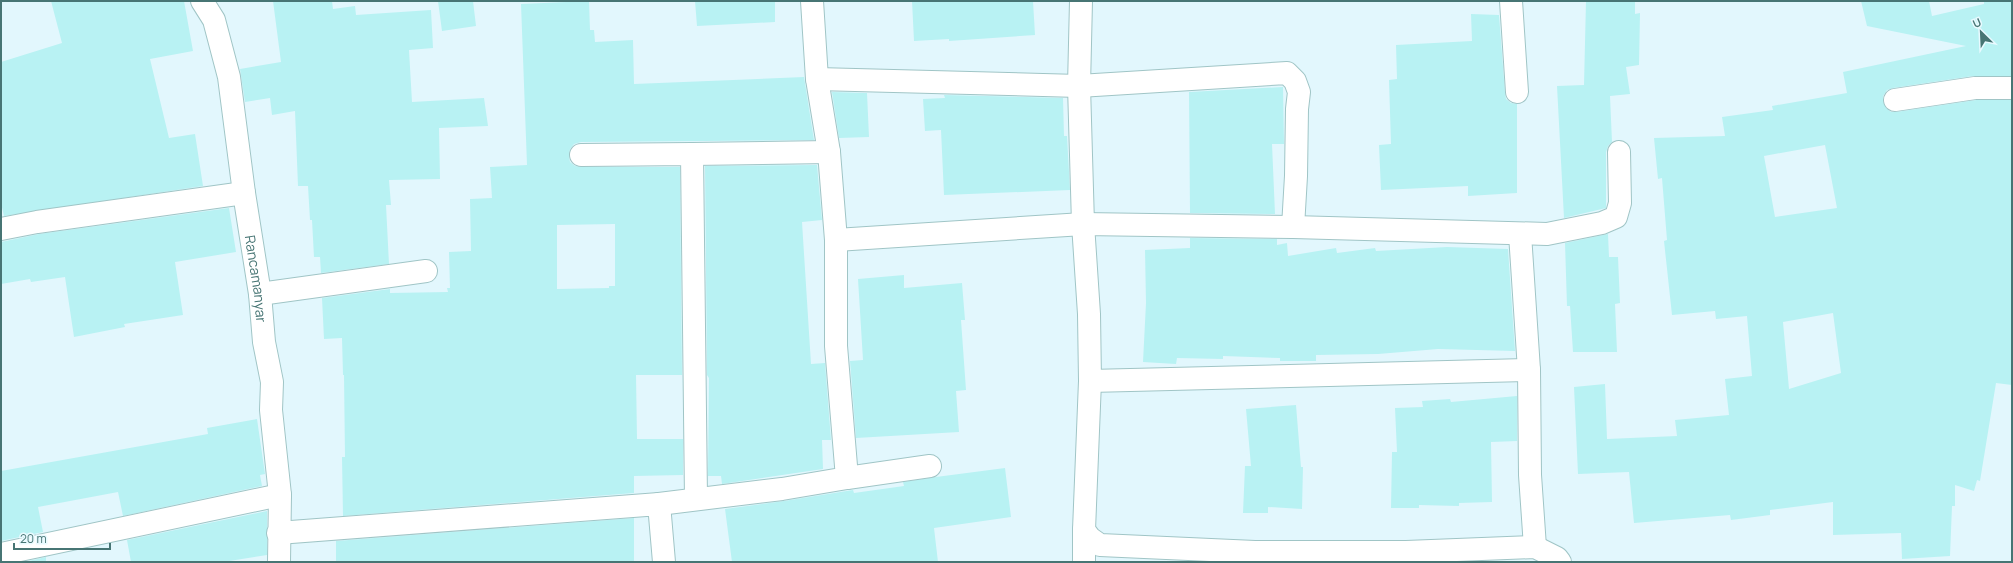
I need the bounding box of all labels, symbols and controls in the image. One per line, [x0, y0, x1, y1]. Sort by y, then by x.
north arrow [1961, 12, 2001, 52]
text: U [1970, 14, 1983, 31]
street label: Rancamanyar [241, 234, 272, 323]
scale bar [14, 525, 110, 551]
text: 20 m [20, 530, 47, 547]

